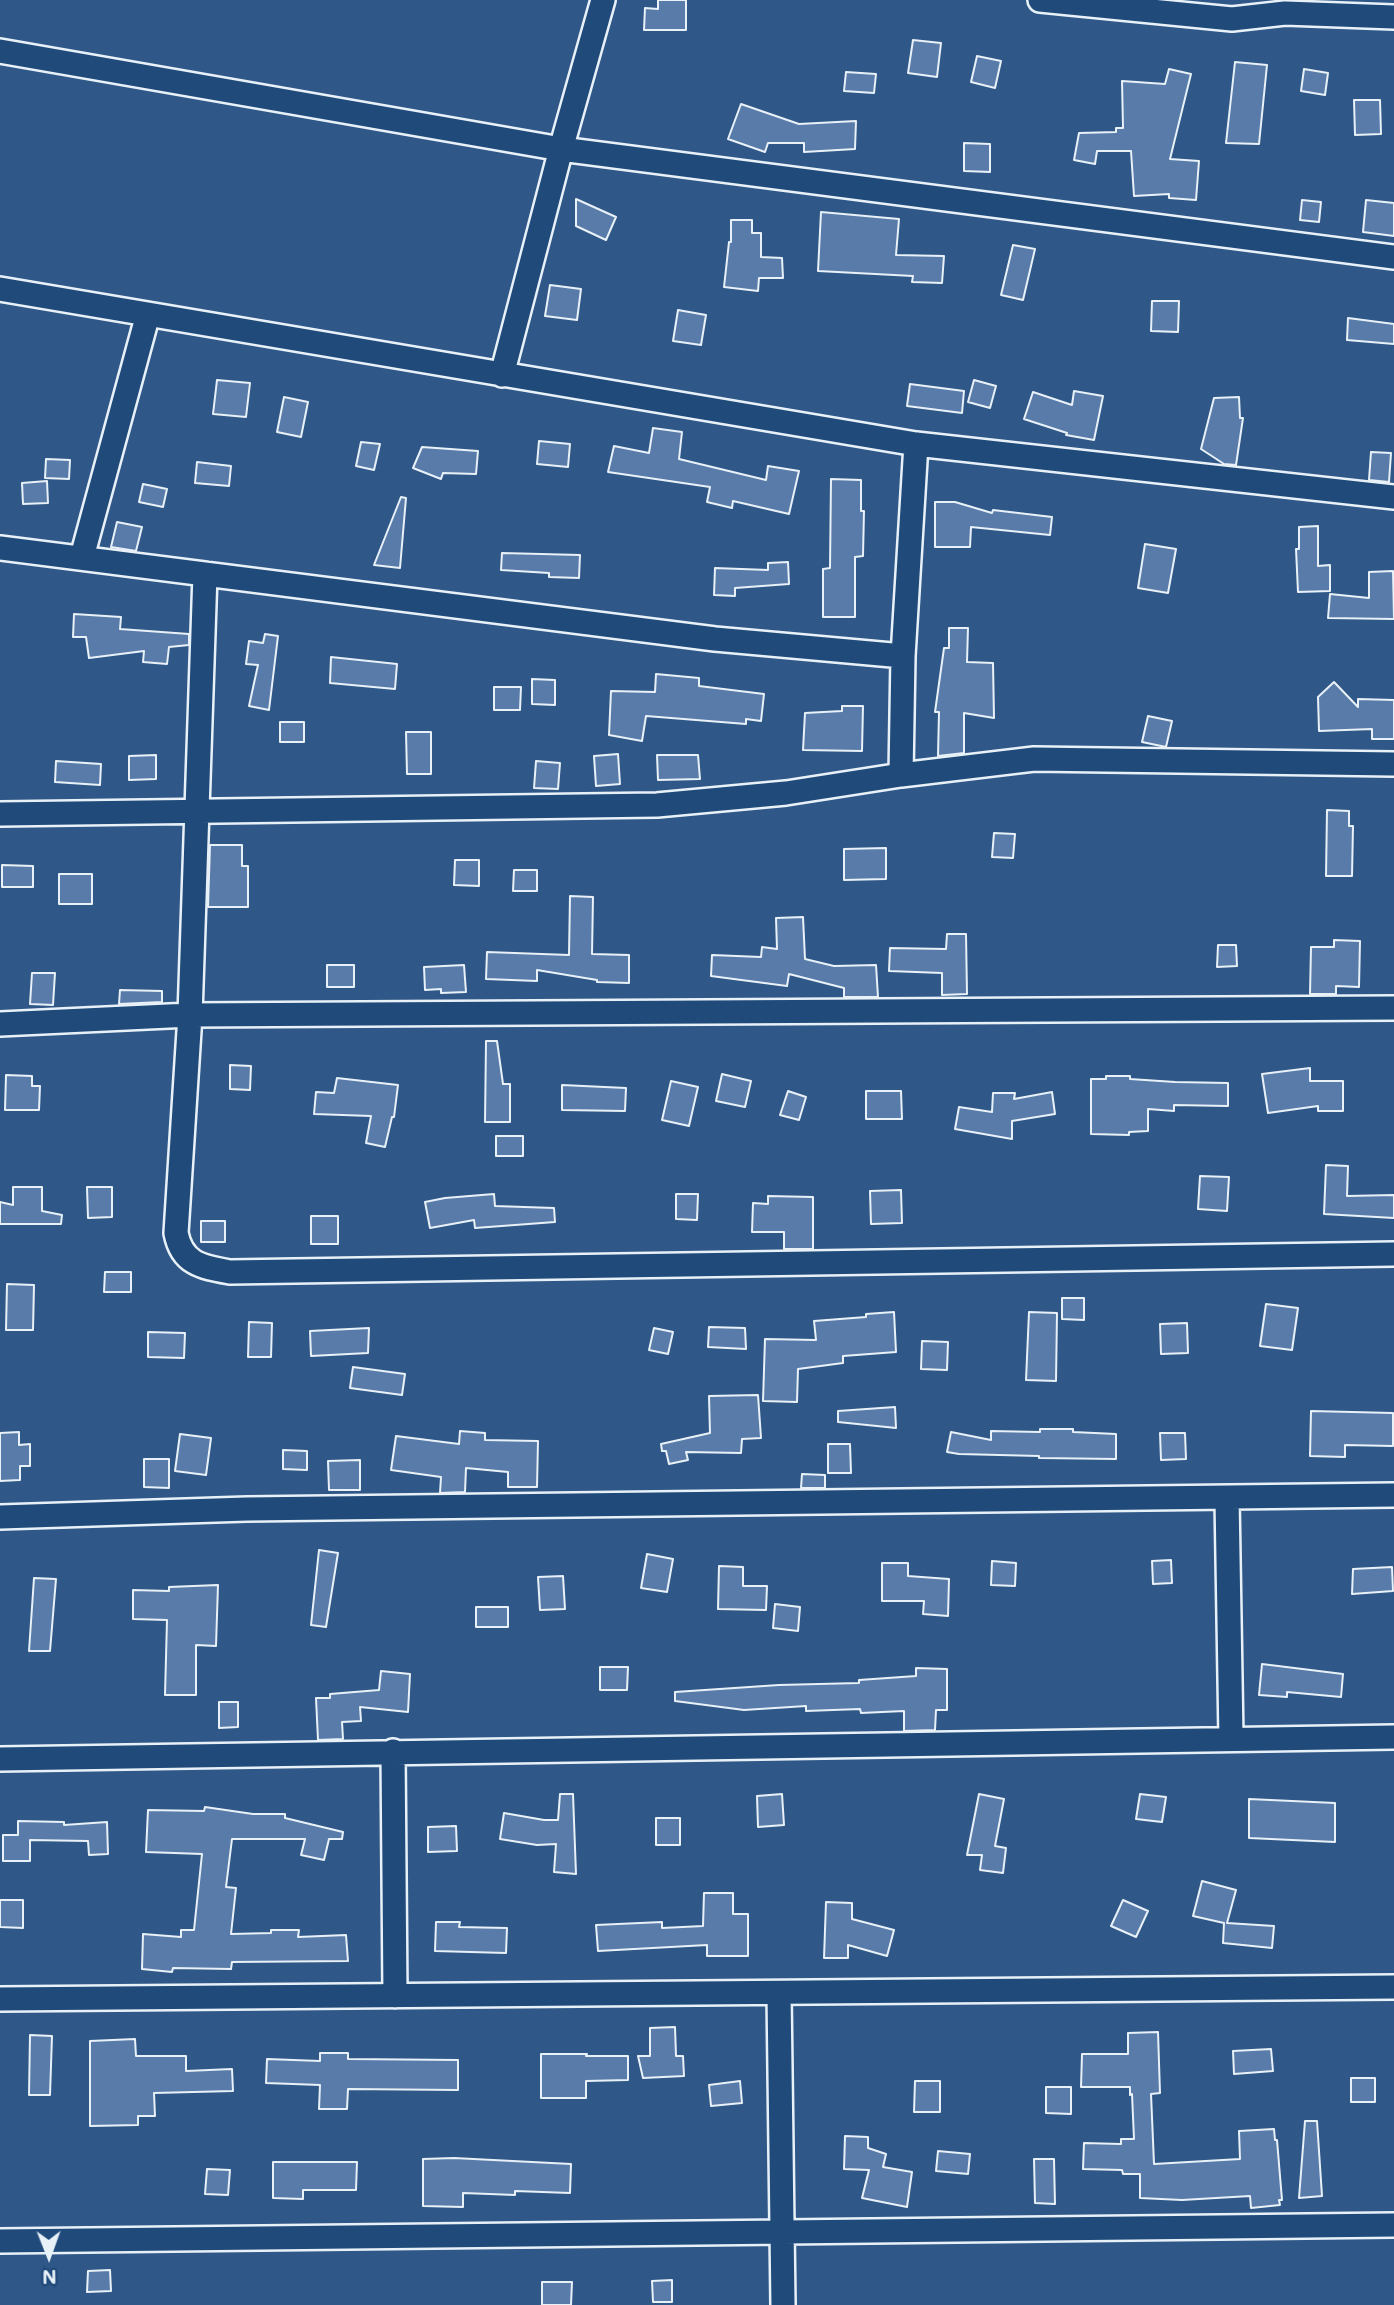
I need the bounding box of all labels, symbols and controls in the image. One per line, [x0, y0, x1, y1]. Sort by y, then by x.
north arrow [14, 2221, 84, 2291]
text: N [42, 2265, 57, 2290]

